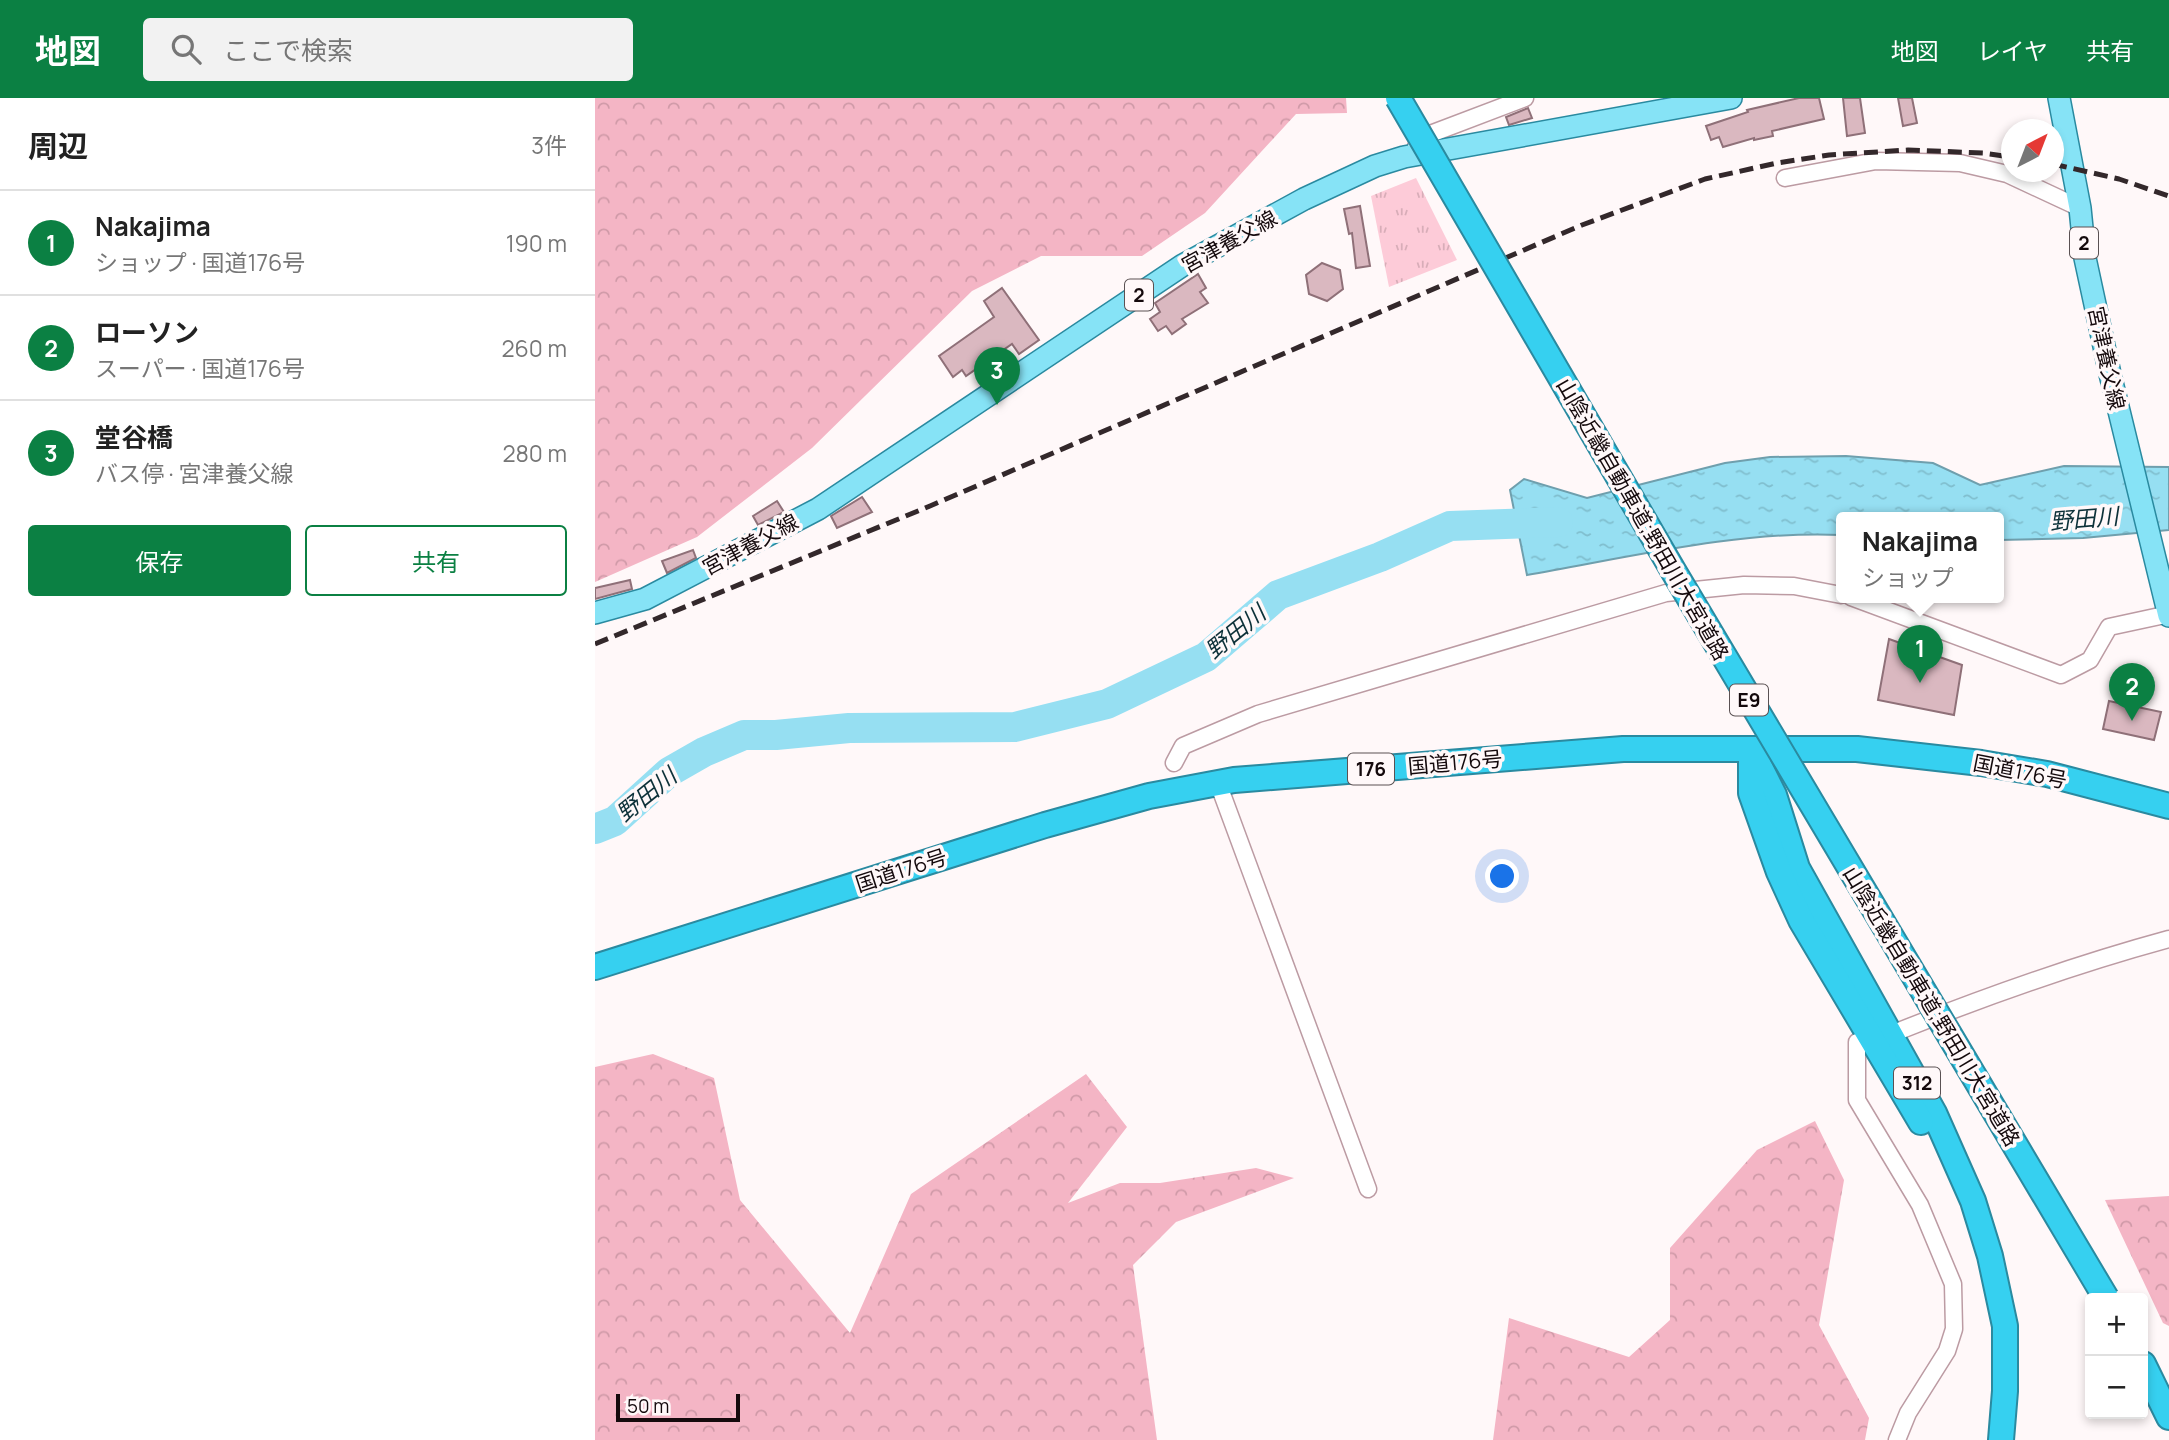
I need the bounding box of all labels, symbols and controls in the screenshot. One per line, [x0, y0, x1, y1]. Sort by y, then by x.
search box [143, 18, 633, 81]
text: 地図 [35, 28, 101, 73]
icon: search [167, 30, 205, 68]
text: ここで検索 [223, 32, 353, 68]
text: 地図 [1891, 34, 1939, 67]
text: レイヤ [1977, 34, 2048, 67]
text: 共有 [2086, 34, 2134, 67]
north arrow [2001, 119, 2064, 182]
text: 周辺 [28, 125, 88, 166]
text: 3件 [531, 129, 567, 161]
street label: 宮津養父線 [1176, 203, 1282, 279]
text: Nakajima [95, 208, 211, 244]
text: 1 [46, 227, 56, 259]
text: 190 m [506, 227, 567, 259]
road number: 2 [2070, 228, 2098, 258]
text: ショップ · 国道176号 [95, 246, 305, 278]
road number: 2 [1125, 280, 1153, 310]
street label: 宮津養父線 [2082, 304, 2132, 412]
text: ローソン [95, 314, 199, 350]
text: 2 [44, 332, 58, 364]
text: 260 m [501, 332, 567, 364]
pin: 3 [974, 347, 1020, 405]
text: スーパー · 国道176号 [95, 352, 305, 384]
street label: 山陰近畿自動車道;野田川大宮道路 [1551, 373, 1735, 665]
text: 堂谷橋 [95, 419, 173, 455]
text: 3 [44, 437, 58, 469]
text: 280 m [502, 437, 567, 469]
text: バス停 · 宮津養父線 [95, 457, 293, 489]
water label: 野田川 [2048, 499, 2123, 537]
street label: 宮津養父線 [697, 507, 803, 581]
popup [1836, 512, 2004, 603]
text: Nakajima [1862, 523, 1978, 559]
button: 保存 [28, 525, 291, 596]
button: 共有 [305, 525, 567, 596]
text: ショップ [1862, 561, 1954, 593]
water label: 野田川 [1198, 595, 1274, 665]
pin: 1 [1897, 625, 1943, 683]
pin: 2 [2109, 663, 2155, 721]
road number: E9 [1730, 684, 1768, 716]
street label: 国道176号 [1407, 744, 1503, 780]
street label: 国道176号 [1971, 748, 2069, 794]
road number: 176 [1348, 754, 1394, 784]
water label: 野田川 [609, 758, 685, 828]
street label: 国道176号 [852, 842, 950, 898]
your location [1485, 859, 1519, 893]
street label: 山陰近畿自動車道;野田川大宮道路 [1837, 861, 2027, 1151]
road number: 312 [1894, 1068, 1940, 1099]
map controls [2085, 1293, 2148, 1419]
button: + [2085, 1293, 2148, 1356]
button: − [2085, 1356, 2148, 1419]
scale bar [616, 1391, 740, 1423]
text: 50 m [627, 1393, 669, 1419]

